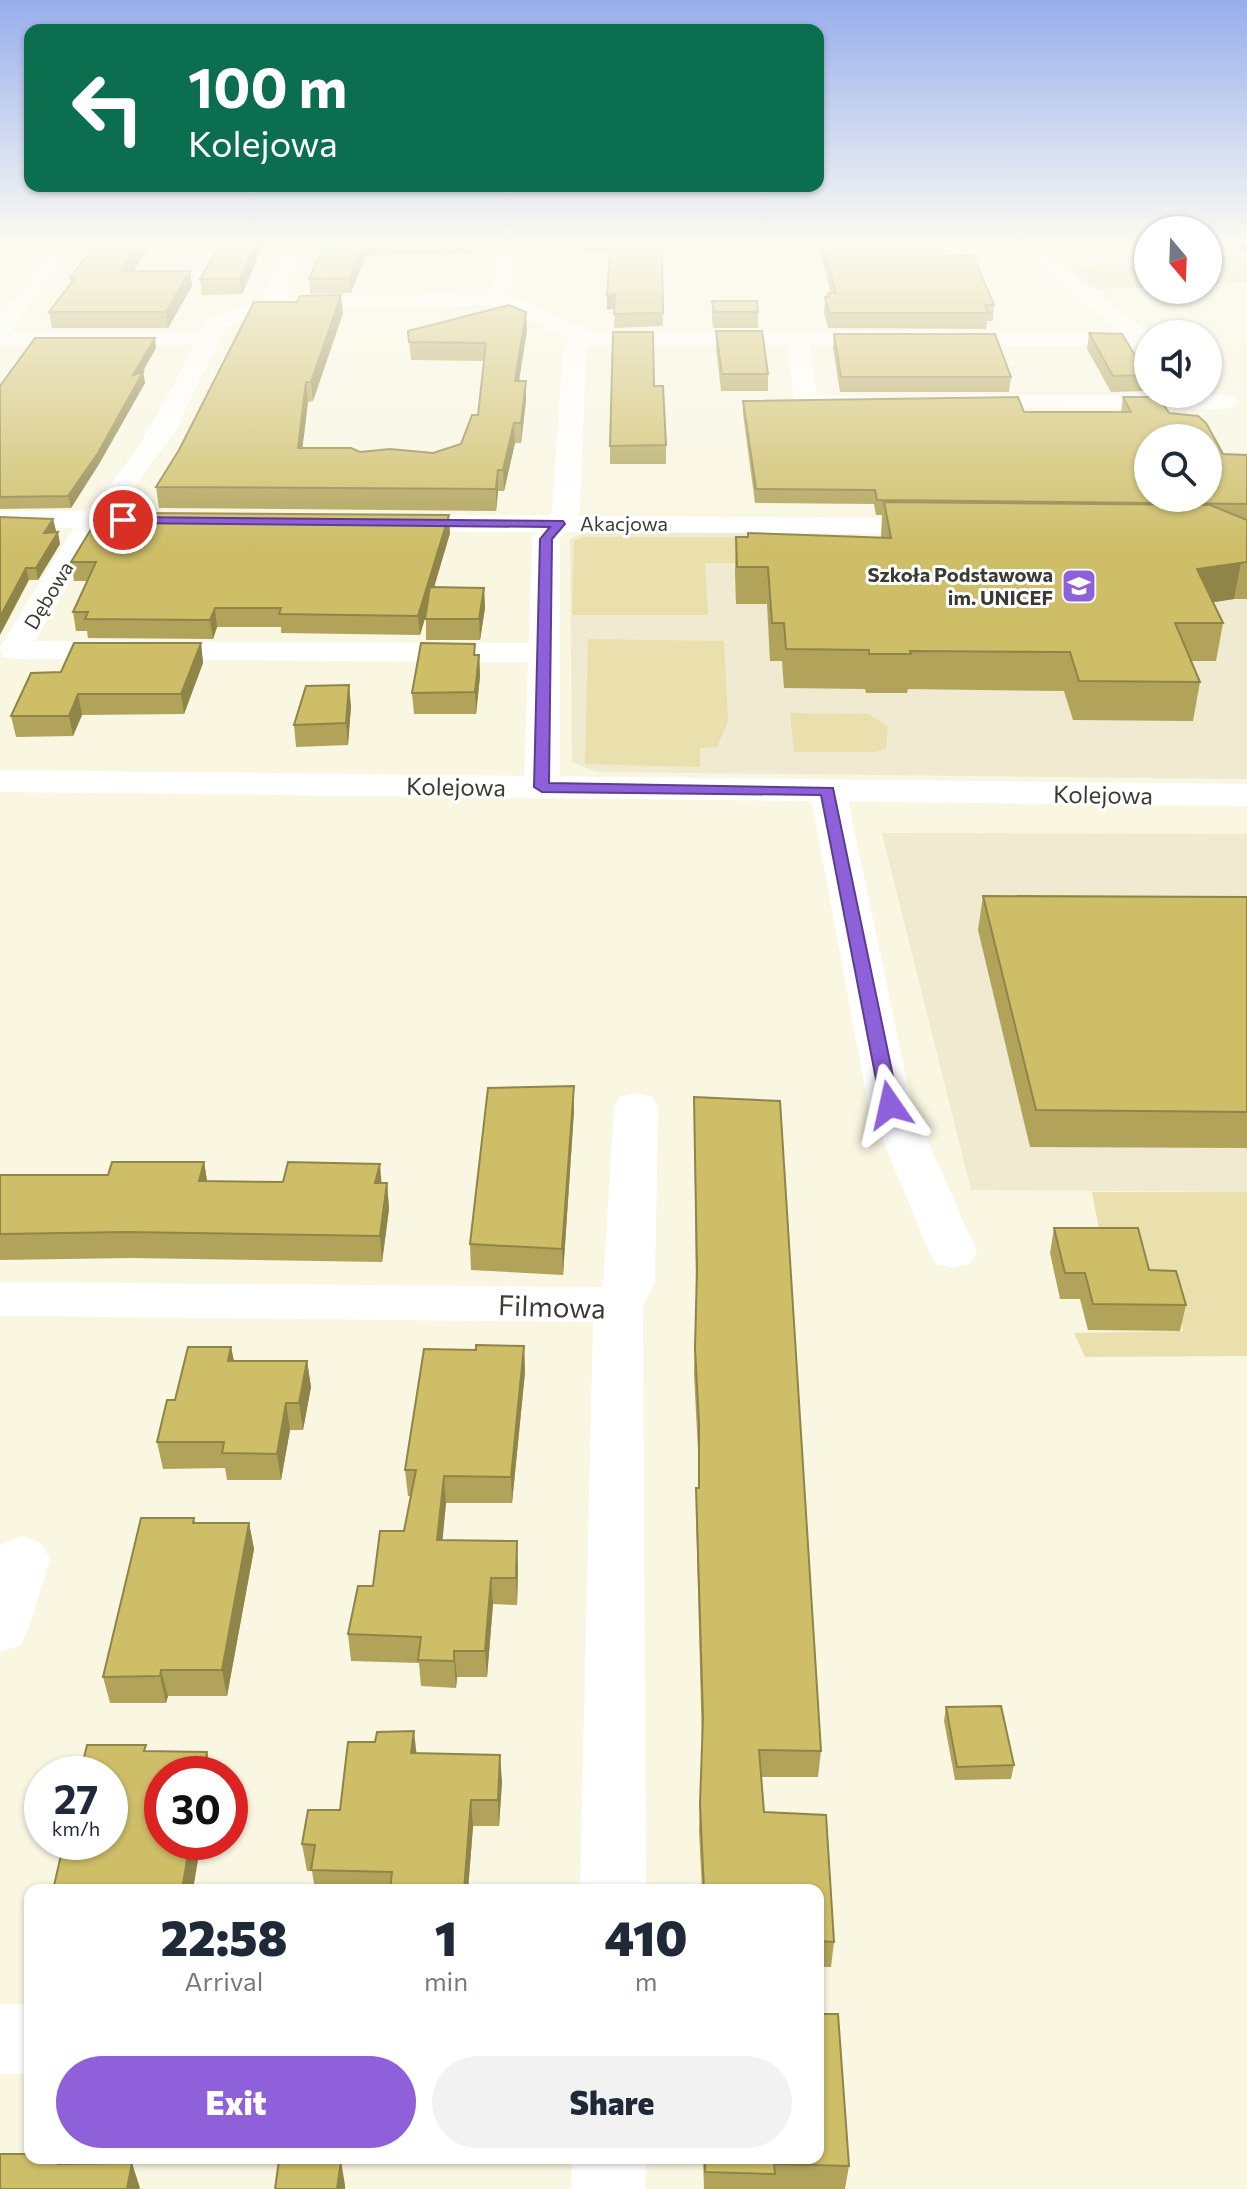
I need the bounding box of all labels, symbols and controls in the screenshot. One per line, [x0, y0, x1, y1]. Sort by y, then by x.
text: 100 m [188, 51, 347, 120]
icon: left [56, 56, 160, 160]
text: Kolejowa [188, 120, 338, 164]
north arrow [1134, 216, 1222, 304]
map controls [1134, 216, 1222, 512]
button: sound [1134, 320, 1222, 408]
button: search [1134, 424, 1222, 512]
pin [89, 486, 157, 554]
icon: arrive [101, 498, 145, 542]
street label: Akacjowa [580, 511, 668, 535]
street label: Dębowa [18, 557, 78, 633]
place label: Szkoła Podstawowa im. UNICEF [867, 562, 1053, 609]
school or university icon: Szkoła Podstawowa im. UNICEF [1060, 567, 1098, 605]
street label: Kolejowa [406, 771, 506, 801]
street label: Kolejowa [1053, 779, 1153, 809]
position arrow [848, 1063, 932, 1147]
street label: Filmowa [498, 1287, 606, 1325]
speed limit sign: 30 [144, 1756, 248, 1860]
text: 27 [54, 1773, 98, 1822]
text: km/h [52, 1816, 100, 1840]
text: 22:58 [160, 1907, 288, 1966]
text: 1 [435, 1907, 457, 1966]
text: 410 [605, 1907, 688, 1966]
text: Arrival [185, 1965, 263, 1996]
text: min [424, 1965, 468, 1996]
text: m [635, 1965, 657, 1996]
button: Exit [56, 2056, 416, 2148]
button: Share [432, 2056, 792, 2148]

